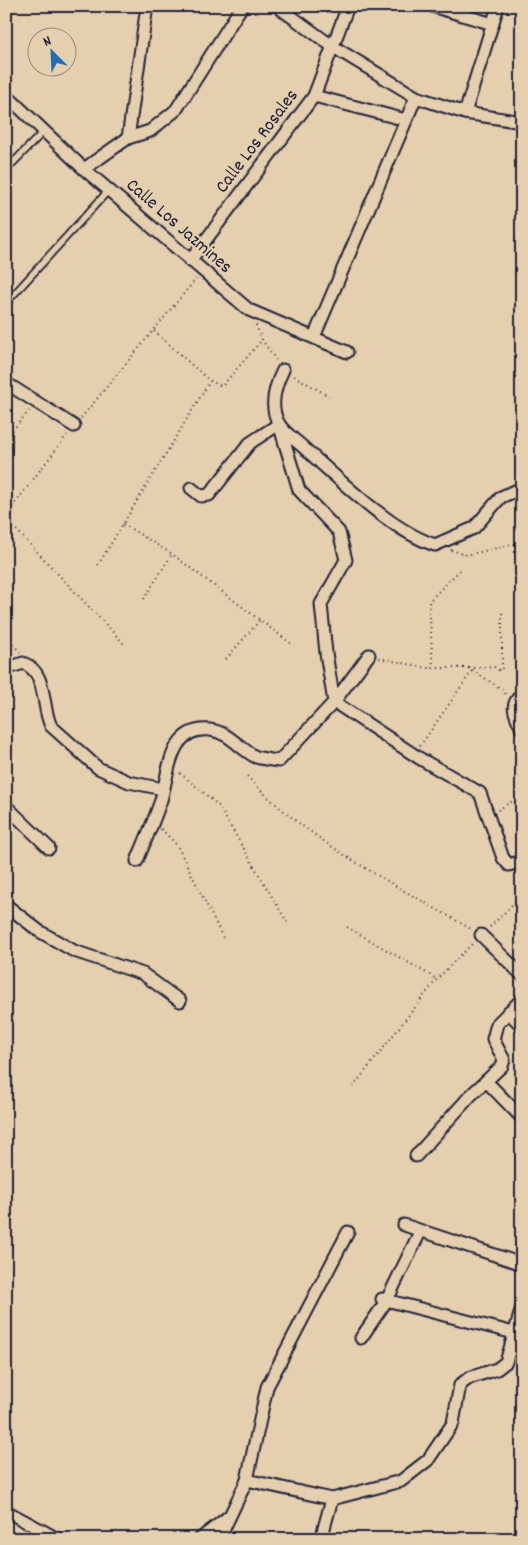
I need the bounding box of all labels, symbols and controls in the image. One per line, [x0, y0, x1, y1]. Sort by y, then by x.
north arrow [28, 28, 78, 78]
text: N [40, 31, 55, 52]
street label: Calle Los Rosales [210, 84, 306, 200]
street label: Calle Los Jazmines [119, 173, 237, 281]

